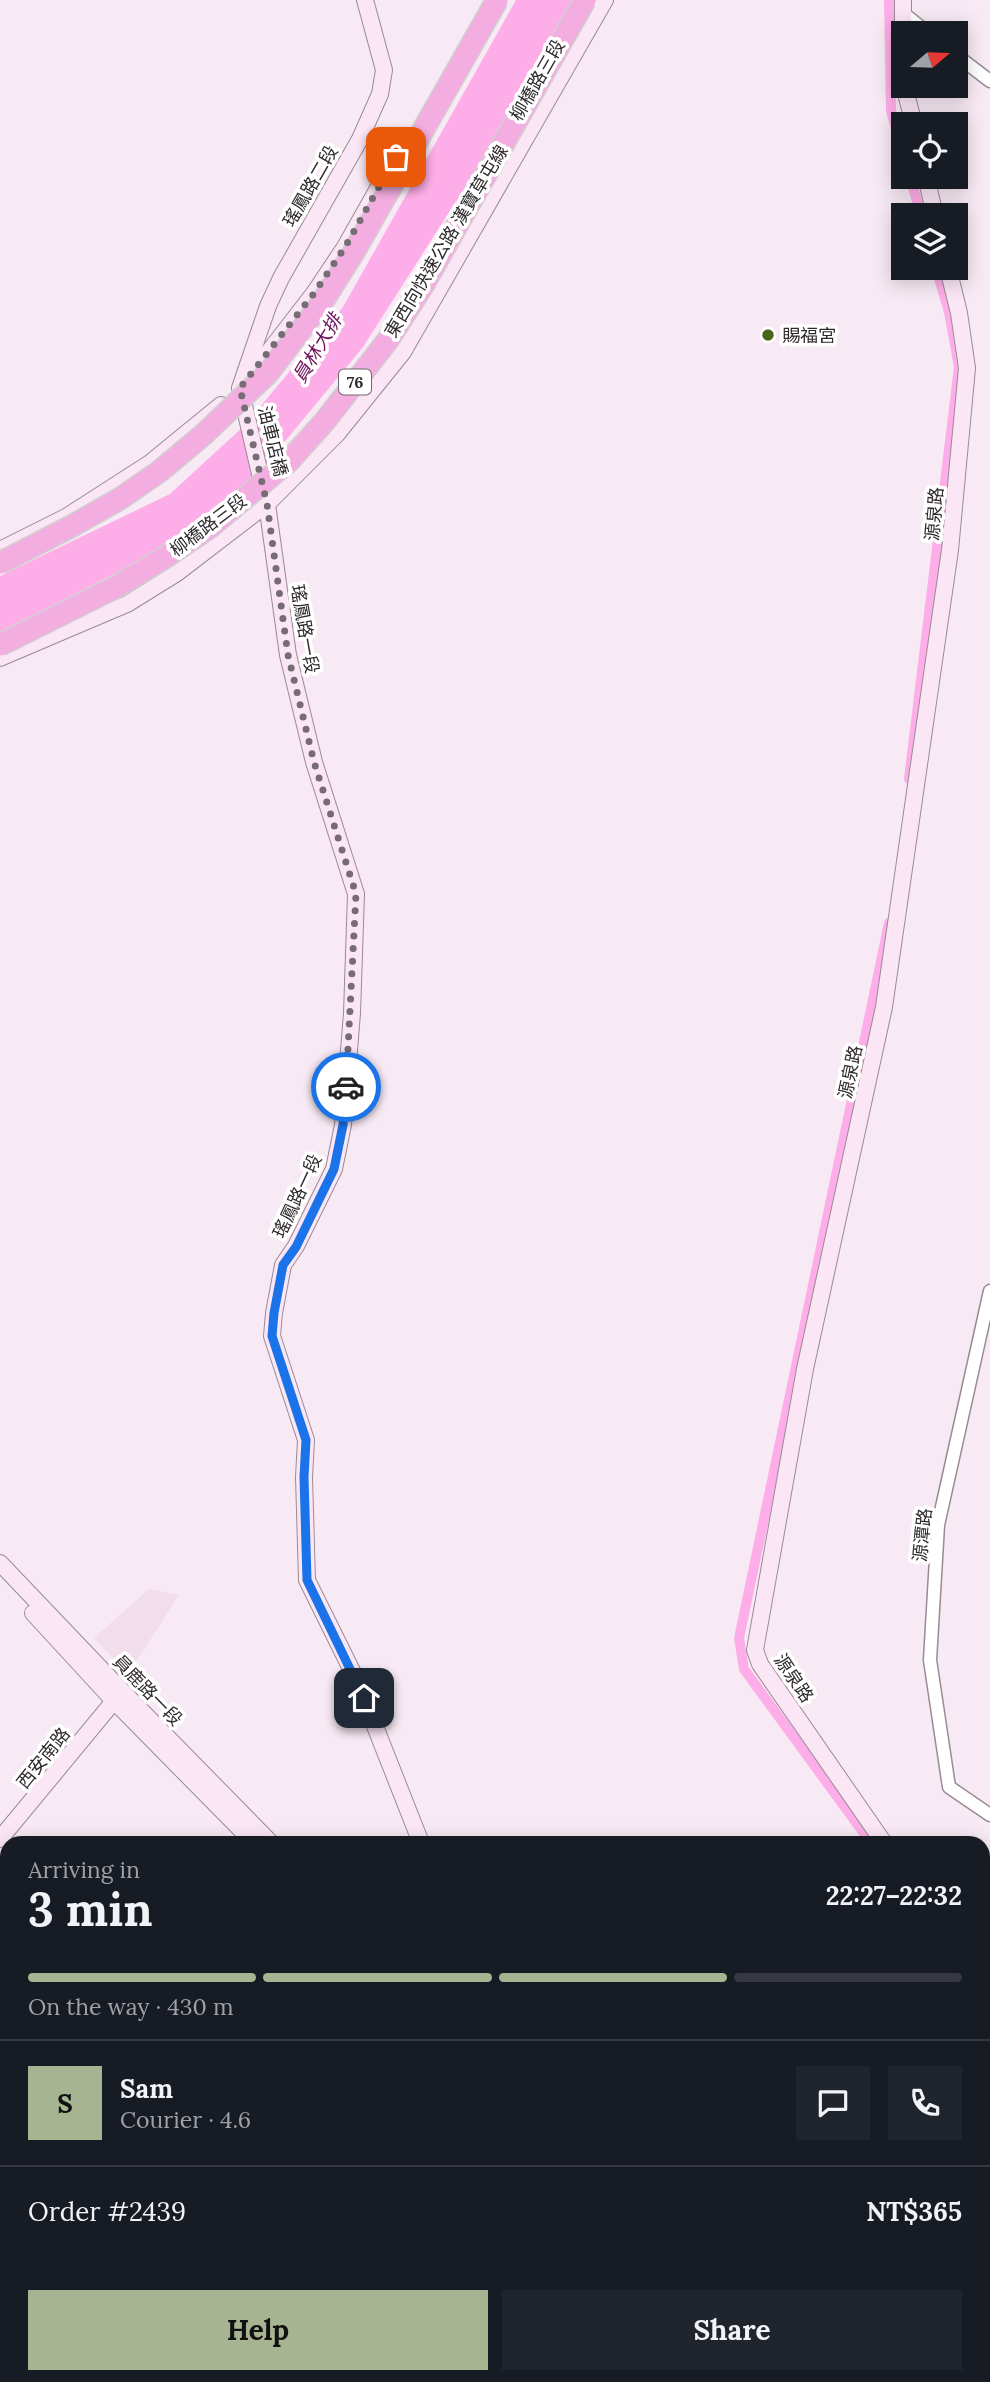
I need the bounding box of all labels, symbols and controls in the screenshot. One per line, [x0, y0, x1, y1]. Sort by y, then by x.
north arrow [891, 21, 968, 98]
map controls [891, 21, 968, 280]
street label: 柳橋路三段 [505, 35, 569, 125]
button: locate [891, 112, 968, 189]
pin [366, 127, 426, 187]
icon: bag [377, 138, 415, 176]
street label: 東西向快速公路 漢寶草屯線 [379, 140, 513, 342]
street label: 瑤鳳路二段 [278, 141, 342, 231]
button: layers [891, 203, 968, 280]
water label: 員林大排 [287, 307, 348, 387]
place label: 賜福宮 [782, 324, 836, 347]
marker: 賜福宮 [760, 327, 776, 343]
road number: 76 [339, 370, 371, 394]
street label: 油車店橋 [253, 403, 293, 479]
street label: 源泉路 [920, 486, 948, 542]
street label: 柳橋路三段 [165, 489, 251, 561]
street label: 瑤鳳路一段 [286, 583, 324, 675]
street label: 源泉路 [833, 1043, 867, 1101]
courier [311, 1052, 381, 1122]
icon: car [327, 1068, 365, 1106]
street label: 瑤鳳路一段 [268, 1150, 326, 1242]
street label: 源潭路 [908, 1507, 936, 1563]
street label: 源泉路 [769, 1649, 819, 1707]
street label: 員鹿路一段 [108, 1650, 188, 1730]
pin [334, 1668, 394, 1728]
icon: home [345, 1679, 383, 1717]
street label: 西安南路 [11, 1723, 75, 1793]
text: Arriving in [28, 1855, 140, 1884]
text: 22:27–22:32 [826, 1879, 962, 1912]
text: 3 min [28, 1880, 153, 1939]
text: On the way · 430 m [28, 1992, 233, 2021]
button: chat [796, 2066, 870, 2140]
button: phone [888, 2066, 962, 2140]
text: Sam [120, 2072, 173, 2105]
text: S [57, 2087, 73, 2120]
text: Courier · 4.6 [120, 2105, 251, 2134]
text: Order #2439 [28, 2195, 186, 2228]
text: NT$365 [866, 2195, 962, 2228]
button: Help [28, 2290, 488, 2370]
button: Share [502, 2290, 962, 2370]

